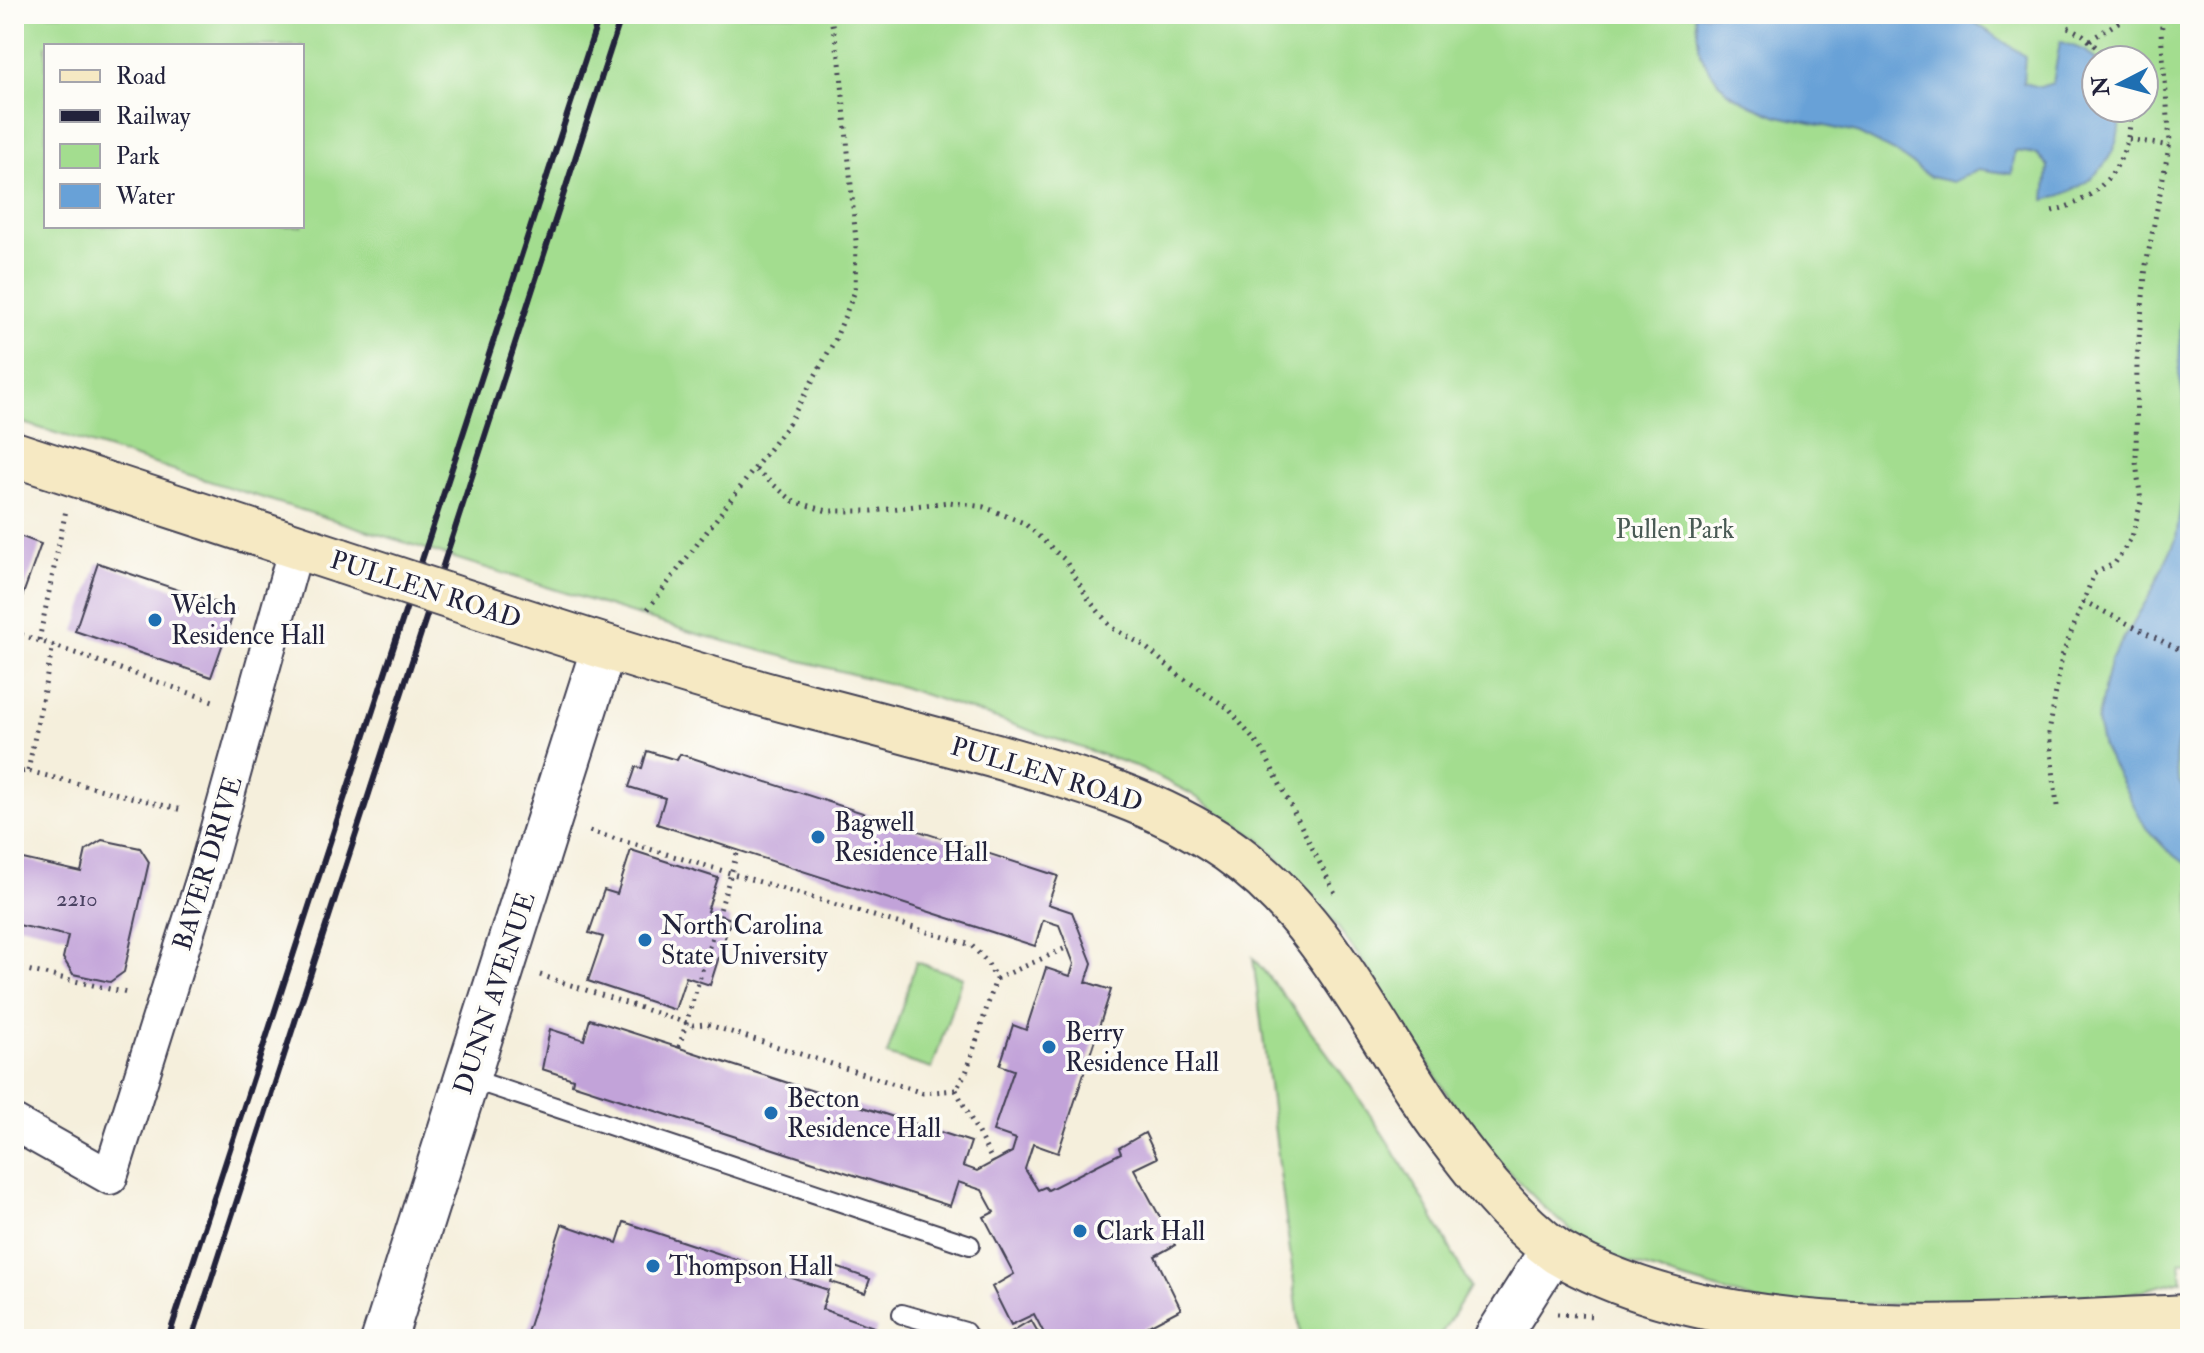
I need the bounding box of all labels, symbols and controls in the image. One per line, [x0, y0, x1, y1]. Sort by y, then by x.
legend [44, 44, 304, 228]
north arrow [2080, 44, 2160, 124]
text: Road [116, 61, 166, 92]
text: N [2086, 74, 2116, 98]
text: Railway [116, 101, 191, 132]
text: Park [116, 141, 160, 172]
text: Water [115, 181, 175, 212]
park label: Pullen Park [1616, 514, 1735, 546]
street label: PULLEN ROAD [326, 544, 525, 636]
place label: Welch Residence Hall [170, 590, 325, 652]
marker: Welch Residence Hall [146, 611, 164, 629]
street label: PULLEN ROAD [947, 731, 1146, 819]
street label: BAVER DRIVE [166, 772, 250, 954]
place label: Bagwell Residence Hall [834, 807, 988, 869]
marker: Bagwell Residence Hall [809, 828, 827, 846]
house number: 2210 [56, 885, 98, 913]
street label: DUNN AVENUE [447, 888, 543, 1098]
place label: North Carolina State University [661, 910, 828, 972]
marker: North Carolina State University [636, 931, 654, 949]
place label: Berry Residence Hall [1065, 1017, 1219, 1079]
marker: Berry Residence Hall [1040, 1038, 1058, 1056]
place label: Becton Residence Hall [787, 1083, 941, 1145]
marker: Becton Residence Hall [762, 1104, 780, 1122]
place label: Clark Hall [1096, 1216, 1206, 1248]
marker: Clark Hall [1071, 1222, 1089, 1240]
place label: Thompson Hall [669, 1251, 834, 1284]
marker: Thompson Hall [644, 1257, 662, 1275]

